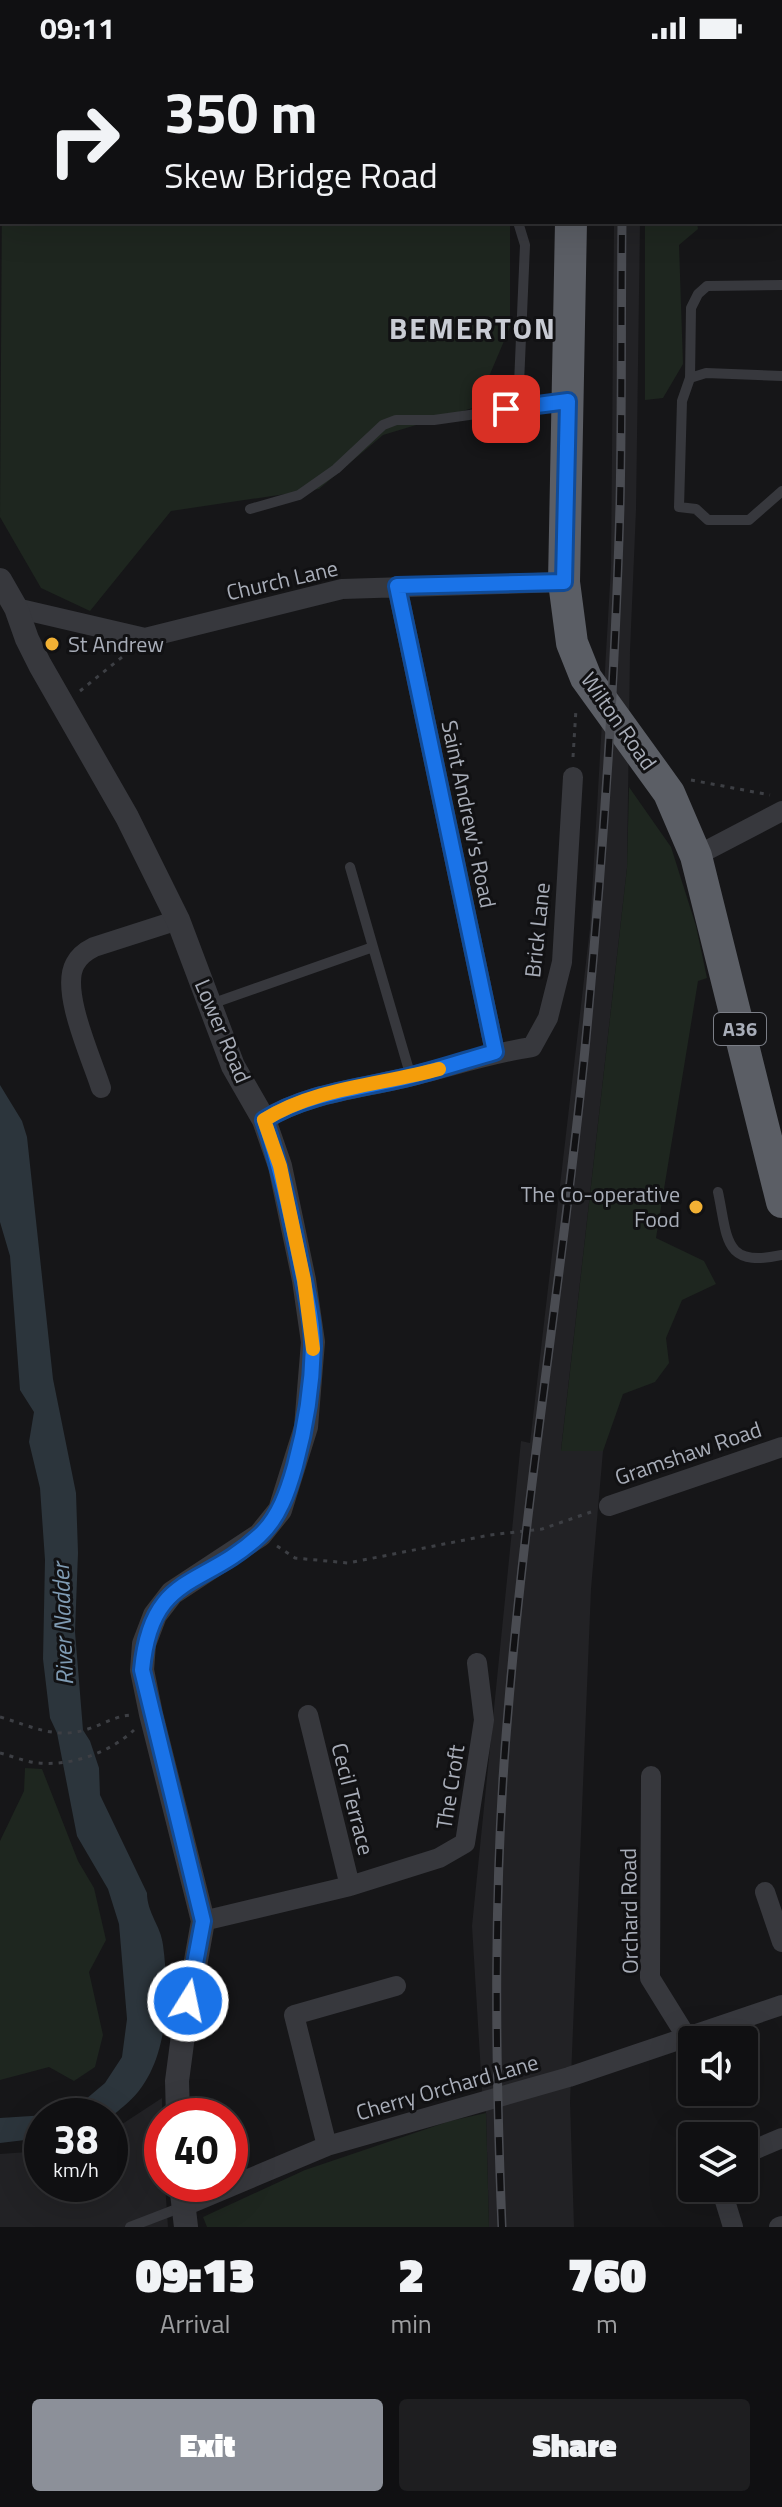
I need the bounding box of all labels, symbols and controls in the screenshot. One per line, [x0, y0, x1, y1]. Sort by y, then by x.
text: 09:11 [40, 5, 115, 51]
text: 350 m [164, 70, 317, 155]
icon: right [32, 88, 136, 192]
text: Skew Bridge Road [164, 147, 438, 202]
district label: BEMERTON [389, 305, 557, 351]
pin [472, 375, 540, 443]
icon: arrive [484, 387, 528, 431]
street label: Church Lane [223, 551, 341, 609]
place label: St Andrew [68, 627, 164, 661]
marker: St Andrew [43, 635, 61, 653]
street label: Wilton Road [573, 665, 665, 777]
street label: Saint Andrew's Road [433, 717, 505, 911]
street label: Brick Lane [515, 881, 559, 979]
street label: Lower Road [186, 974, 260, 1088]
road number: A36 [714, 1013, 766, 1045]
place label: The Co-operative Food [521, 1177, 680, 1236]
marker: The Co-operative Food [687, 1198, 705, 1216]
street label: Gramshaw Road [610, 1412, 766, 1494]
water label: River Nadder [42, 1559, 82, 1686]
street label: Cecil Terrace [323, 1739, 383, 1859]
street label: The Croft [427, 1742, 474, 1832]
street label: Orchard Road [611, 1848, 647, 1974]
position arrow [146, 1959, 230, 2043]
map controls [678, 2026, 758, 2202]
button: sound [678, 2026, 758, 2106]
street label: Cherry Orchard Lane [352, 2045, 542, 2129]
speed limit sign: 40 [144, 2098, 248, 2202]
text: 38 [54, 2109, 98, 2170]
button: layers [678, 2122, 758, 2202]
text: km/h [53, 2154, 99, 2185]
text: 09:13 [135, 2238, 255, 2311]
text: 2 [398, 2238, 424, 2311]
text: 760 [567, 2238, 647, 2311]
text: Arrival [160, 2304, 230, 2343]
text: min [390, 2304, 432, 2343]
text: m [596, 2304, 618, 2343]
button: Exit [32, 2399, 383, 2491]
button: Share [399, 2399, 750, 2491]

